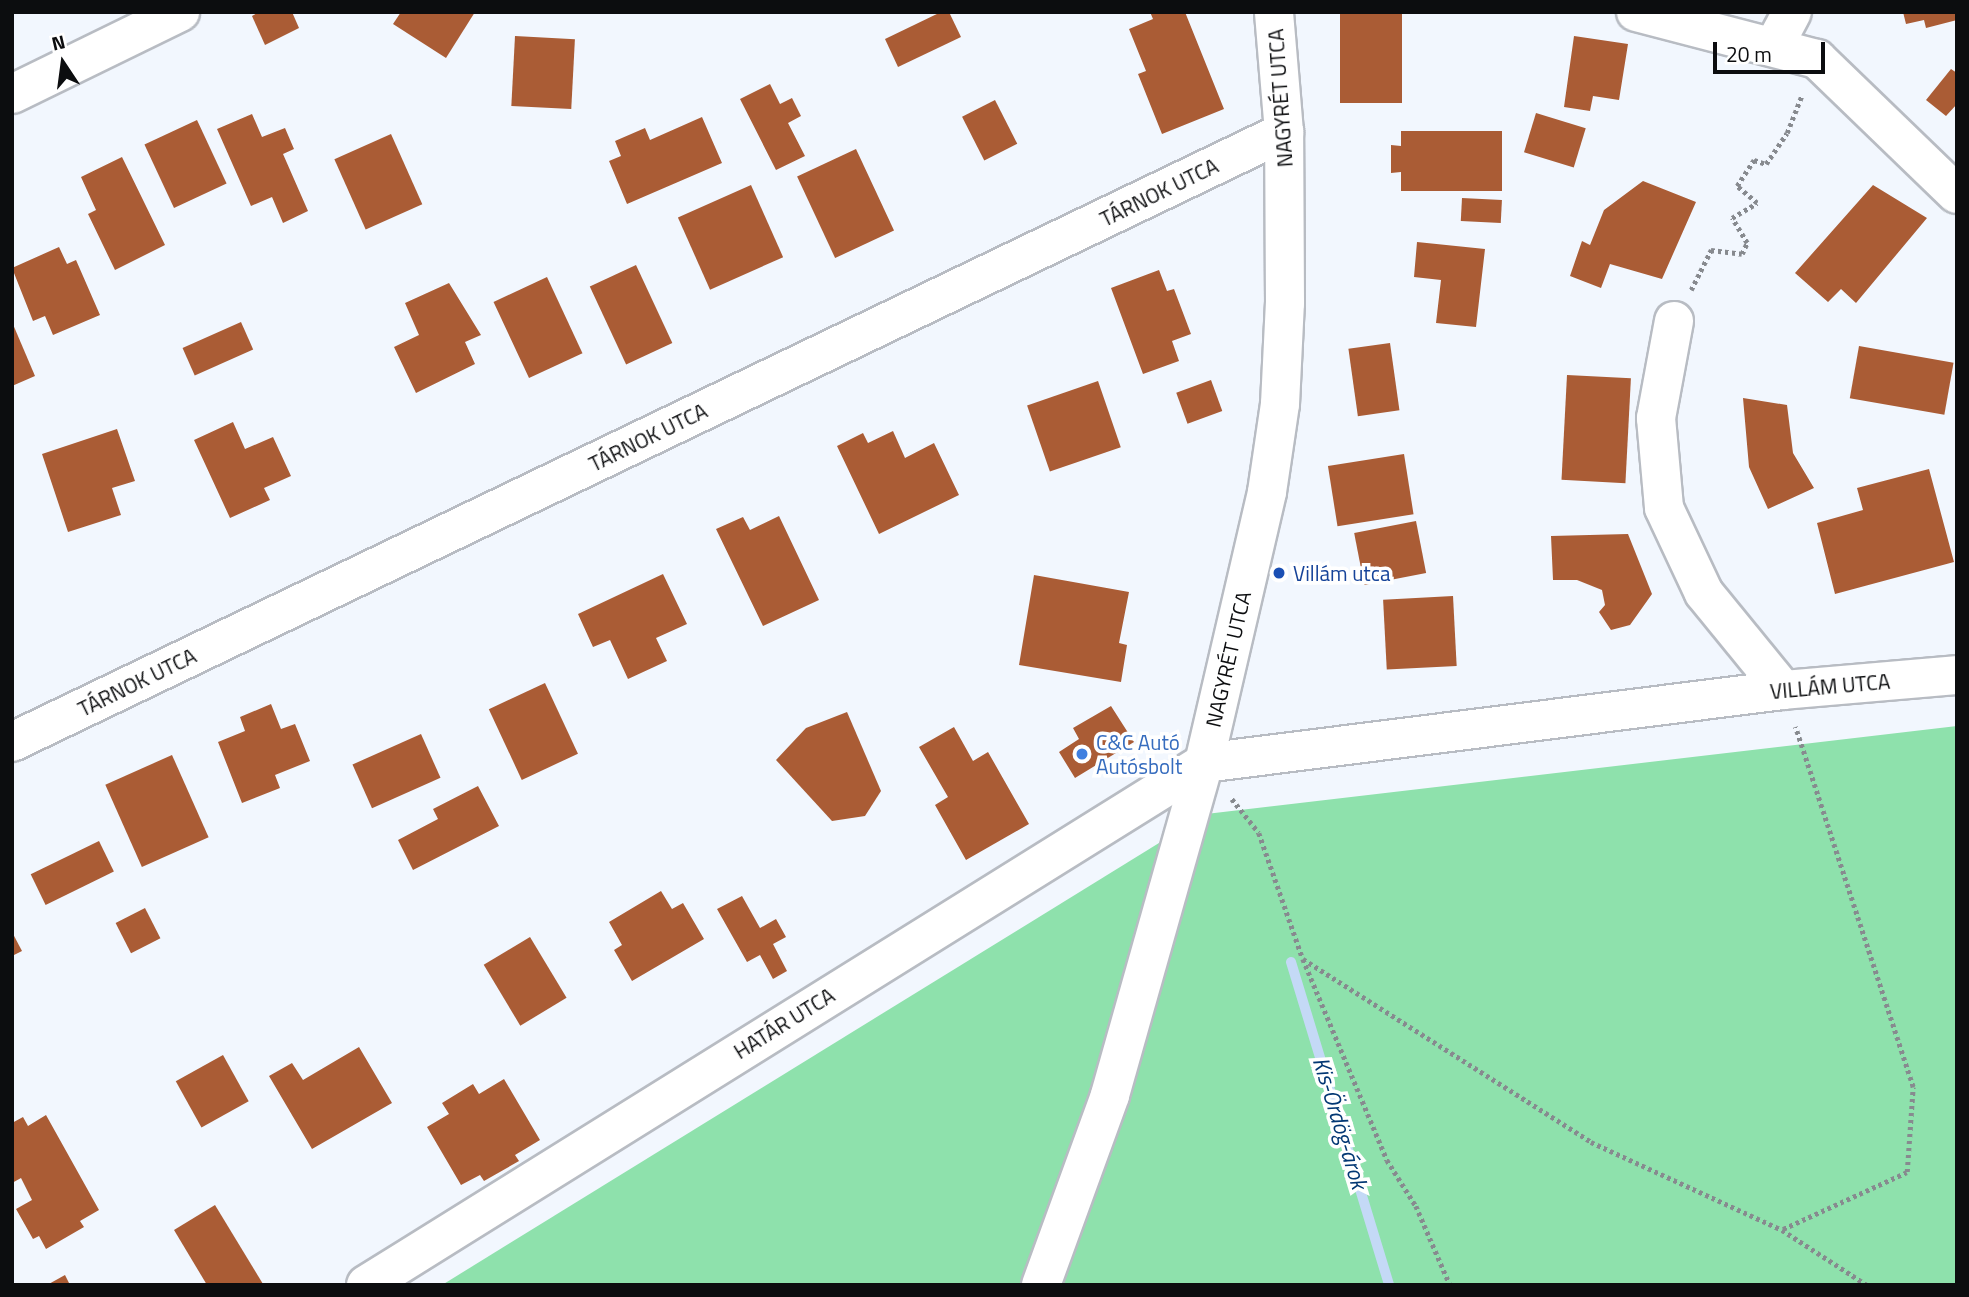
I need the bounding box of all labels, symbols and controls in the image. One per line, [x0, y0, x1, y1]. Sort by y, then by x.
text: N [48, 26, 68, 58]
north arrow [28, 28, 98, 98]
street label: NAGYRÉT UTCA [1263, 28, 1297, 168]
scale bar [1717, 28, 1829, 72]
text: 20 m [1726, 38, 1772, 70]
street label: TÁRNOK UTCA [1096, 153, 1222, 231]
street label: TÁRNOK UTCA [585, 398, 711, 476]
place label: Villám utca [1293, 560, 1390, 586]
marker: Villám utca [1271, 565, 1287, 581]
street label: NAGYRÉT UTCA [1200, 589, 1256, 729]
street label: TÁRNOK UTCA [74, 643, 200, 721]
street label: VILLÁM UTCA [1769, 668, 1891, 704]
place label: C&C Autó Autósbolt [1096, 729, 1182, 779]
marker: C&C Autó Autósbolt [1074, 746, 1090, 762]
street label: HATÁR UTCA [729, 982, 839, 1064]
water label: Kis-Ördög-árok [1307, 1054, 1373, 1192]

